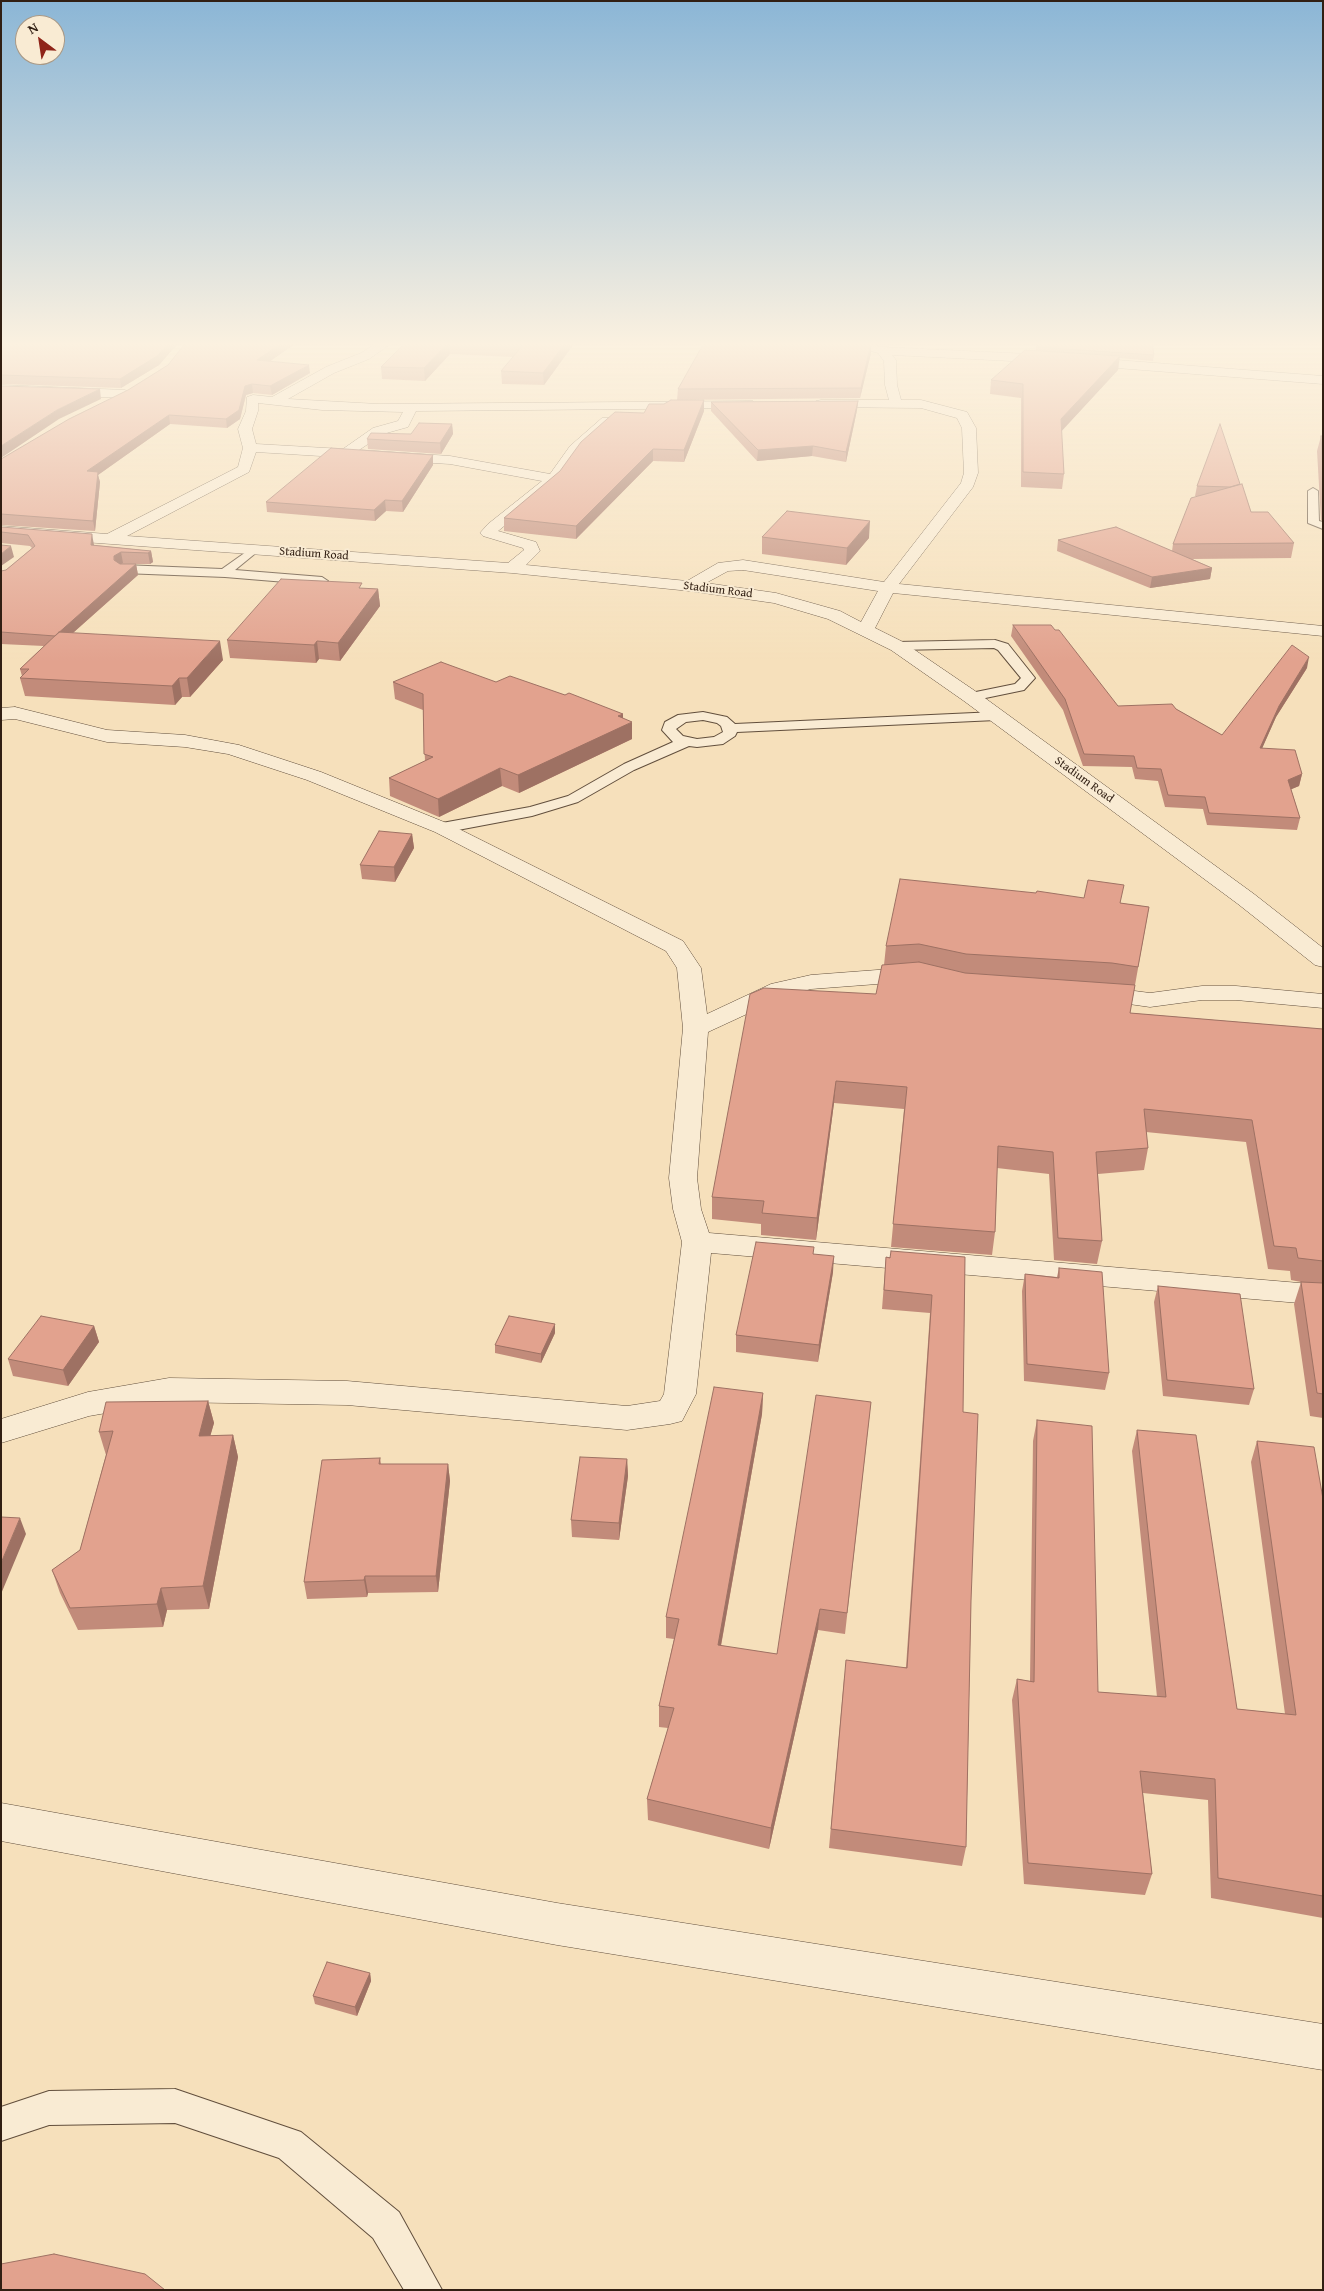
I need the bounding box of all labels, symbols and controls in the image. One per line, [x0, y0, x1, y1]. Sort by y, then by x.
north arrow [15, 15, 65, 65]
text: N [24, 17, 42, 39]
street label: Stadium Road [279, 544, 349, 564]
street label: Stadium Road [683, 579, 753, 601]
street label: Stadium Road [1052, 754, 1116, 806]

